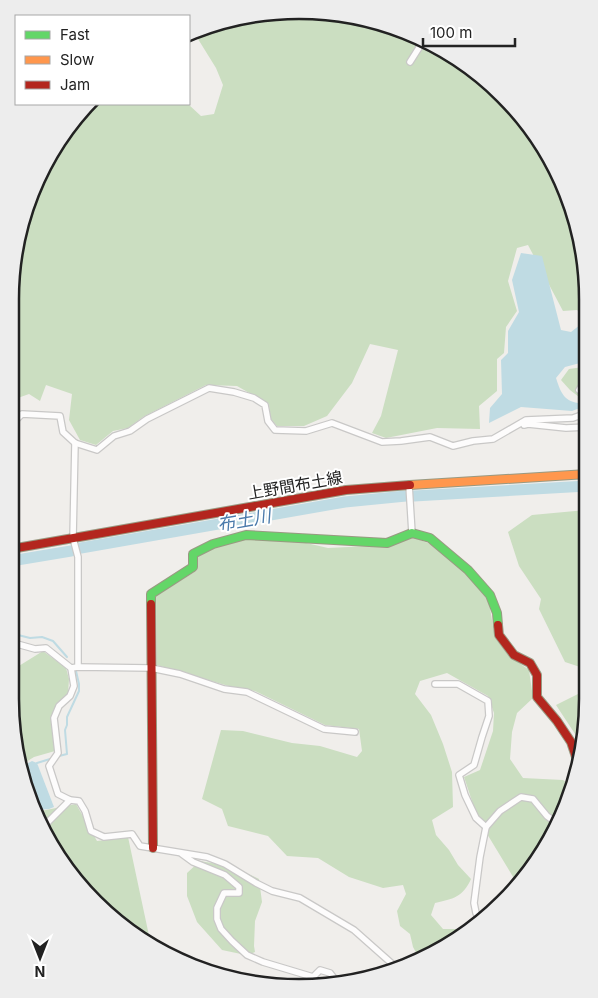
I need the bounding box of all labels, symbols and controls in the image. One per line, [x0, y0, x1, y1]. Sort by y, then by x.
legend [15, 15, 190, 105]
scale bar [423, 15, 516, 47]
text: 100 m [430, 23, 472, 42]
text: Fast [60, 25, 90, 44]
text: Slow [60, 50, 94, 69]
text: Jam [60, 75, 90, 94]
street label: 上野間布土線 [246, 467, 344, 503]
water label: 布土川 [216, 505, 274, 535]
north arrow [15, 933, 65, 983]
text: N [35, 963, 45, 980]

